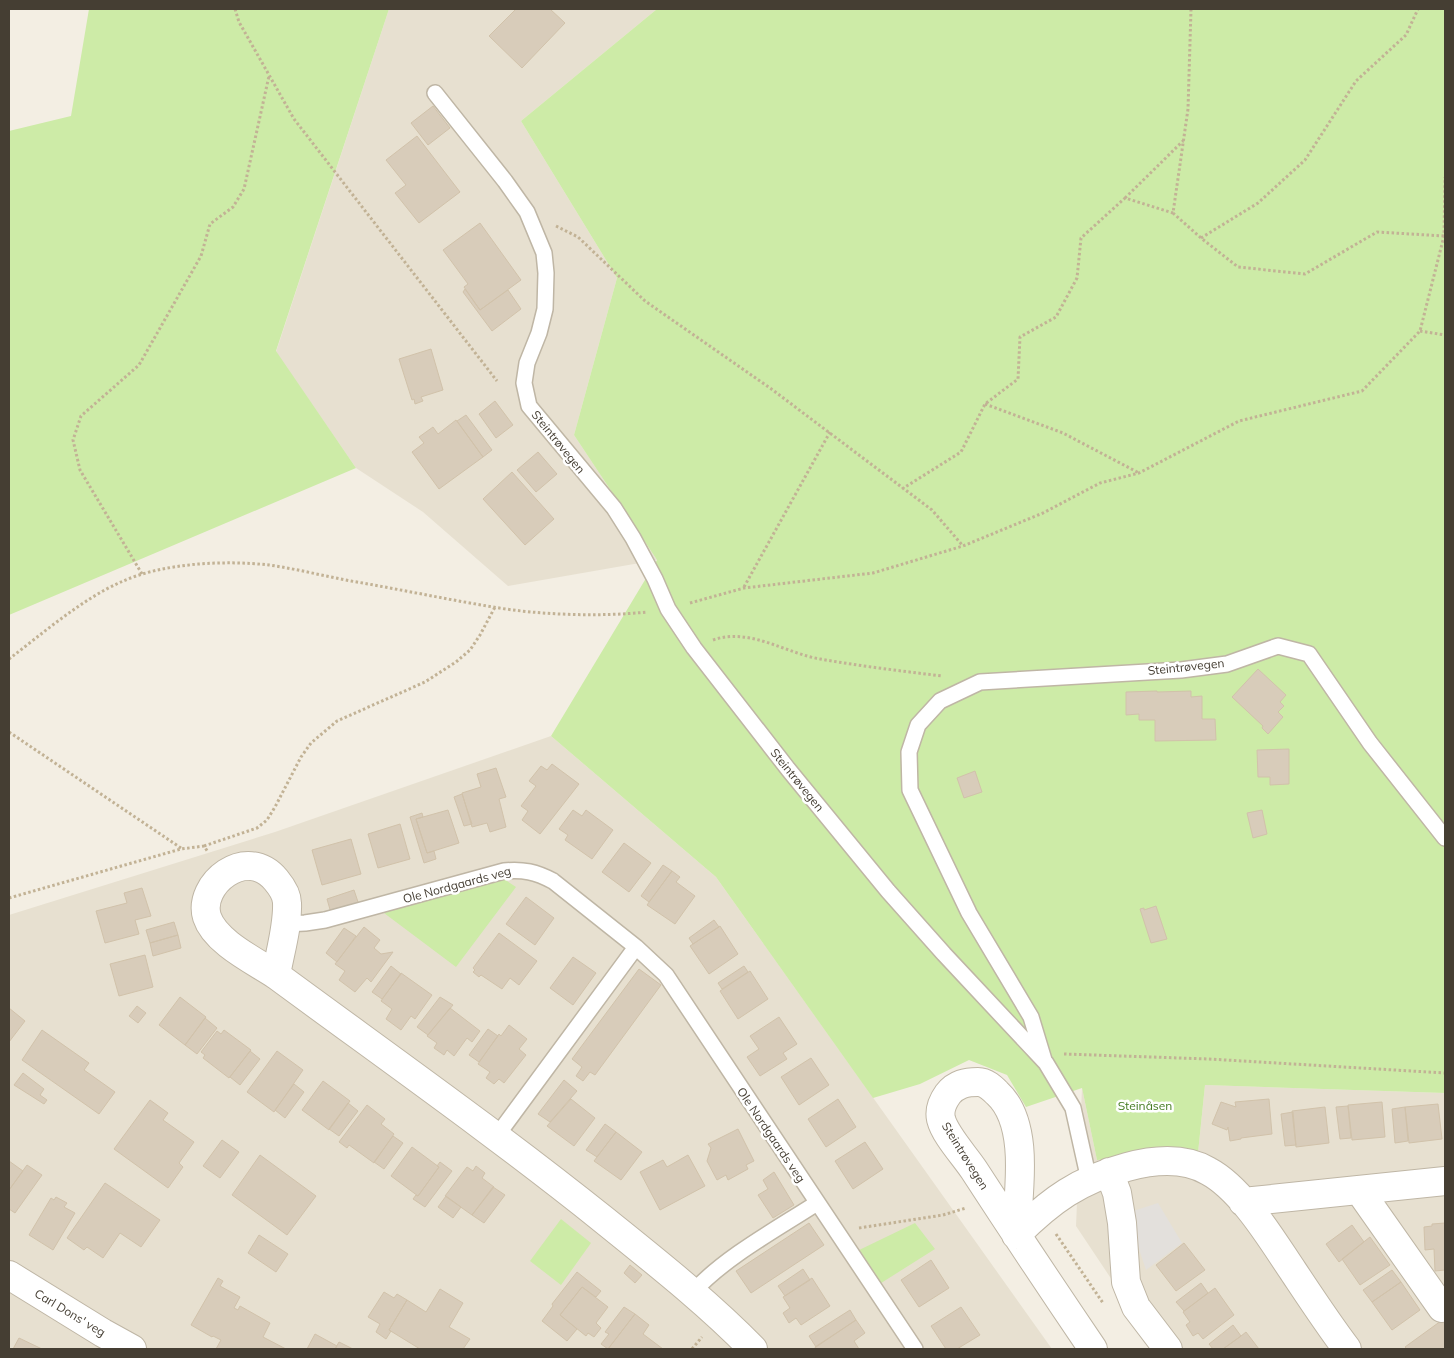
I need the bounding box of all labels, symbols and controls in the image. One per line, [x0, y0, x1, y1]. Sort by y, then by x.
street label: Steintrøvegen [528, 407, 588, 476]
street label: Steintrøvegen [1147, 655, 1225, 678]
street label: Steintrøvegen [767, 745, 827, 814]
street label: Ole Nordgaards veg [401, 863, 513, 906]
street label: Ole Nordgaards veg [734, 1084, 809, 1185]
park label: Steinåsen [1118, 1098, 1172, 1113]
street label: Steintrøvegen [939, 1119, 992, 1192]
street label: Carl Dons' veg [32, 1285, 108, 1340]

